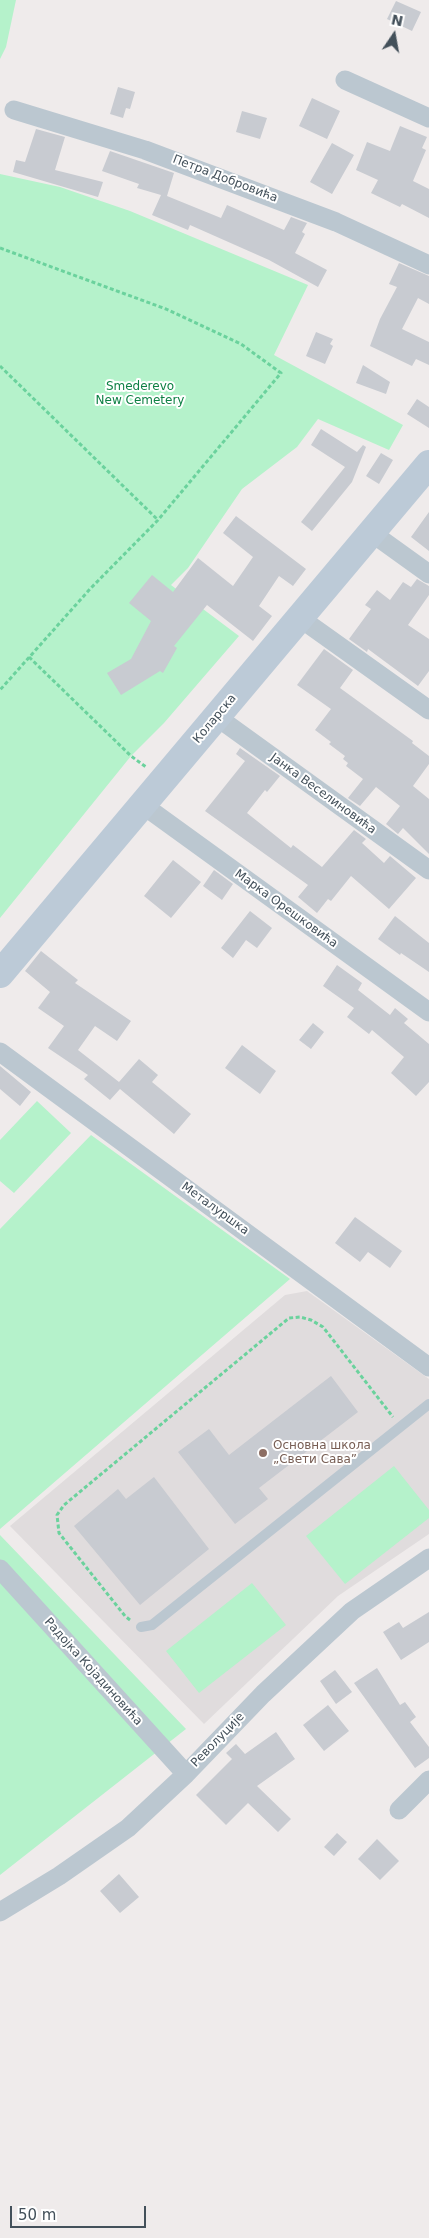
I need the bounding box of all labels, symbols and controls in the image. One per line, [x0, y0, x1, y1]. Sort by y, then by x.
north arrow [369, 10, 419, 60]
text: N [390, 11, 405, 29]
street label: Петра Добровића [170, 152, 280, 206]
park label: Smederevo New Cemetery [96, 380, 184, 408]
street label: Коларска [190, 692, 240, 746]
street label: Јанка Веселиновића [267, 751, 379, 837]
street label: Марка Орешковића [232, 867, 340, 951]
street label: Металуршка [178, 1180, 252, 1238]
place label: Основна школа „Свети Сава” [273, 1439, 371, 1467]
marker: Основна школа „Свети Сава” [257, 1447, 269, 1459]
street label: Радојка Којадиновића [41, 1615, 145, 1729]
street label: Револуције [188, 1710, 248, 1770]
scale bar [12, 2196, 149, 2228]
text: 50 m [18, 2206, 56, 2224]

